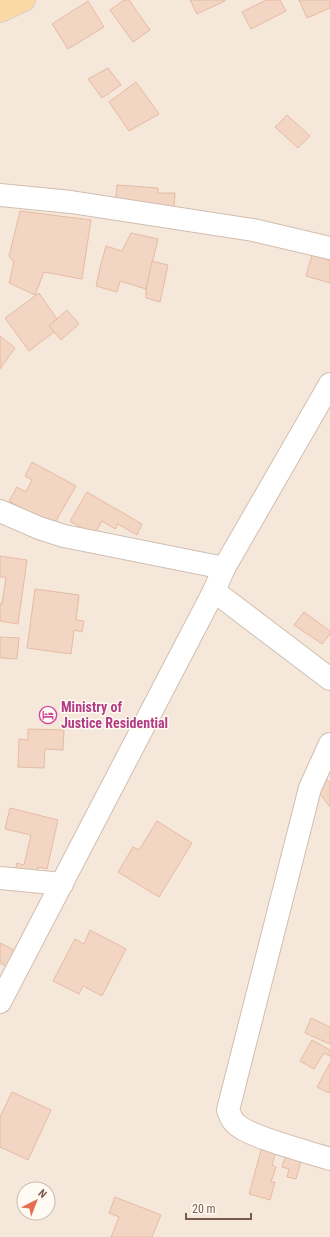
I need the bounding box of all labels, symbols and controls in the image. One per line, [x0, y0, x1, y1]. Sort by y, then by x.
place label: Ministry of Justice Residential [61, 699, 168, 731]
hotel icon: Ministry of Justice Residential [38, 705, 58, 725]
north arrow [16, 1181, 56, 1221]
text: N [35, 1187, 49, 1201]
scale bar [186, 1195, 251, 1221]
text: 20 m [192, 1202, 216, 1216]

